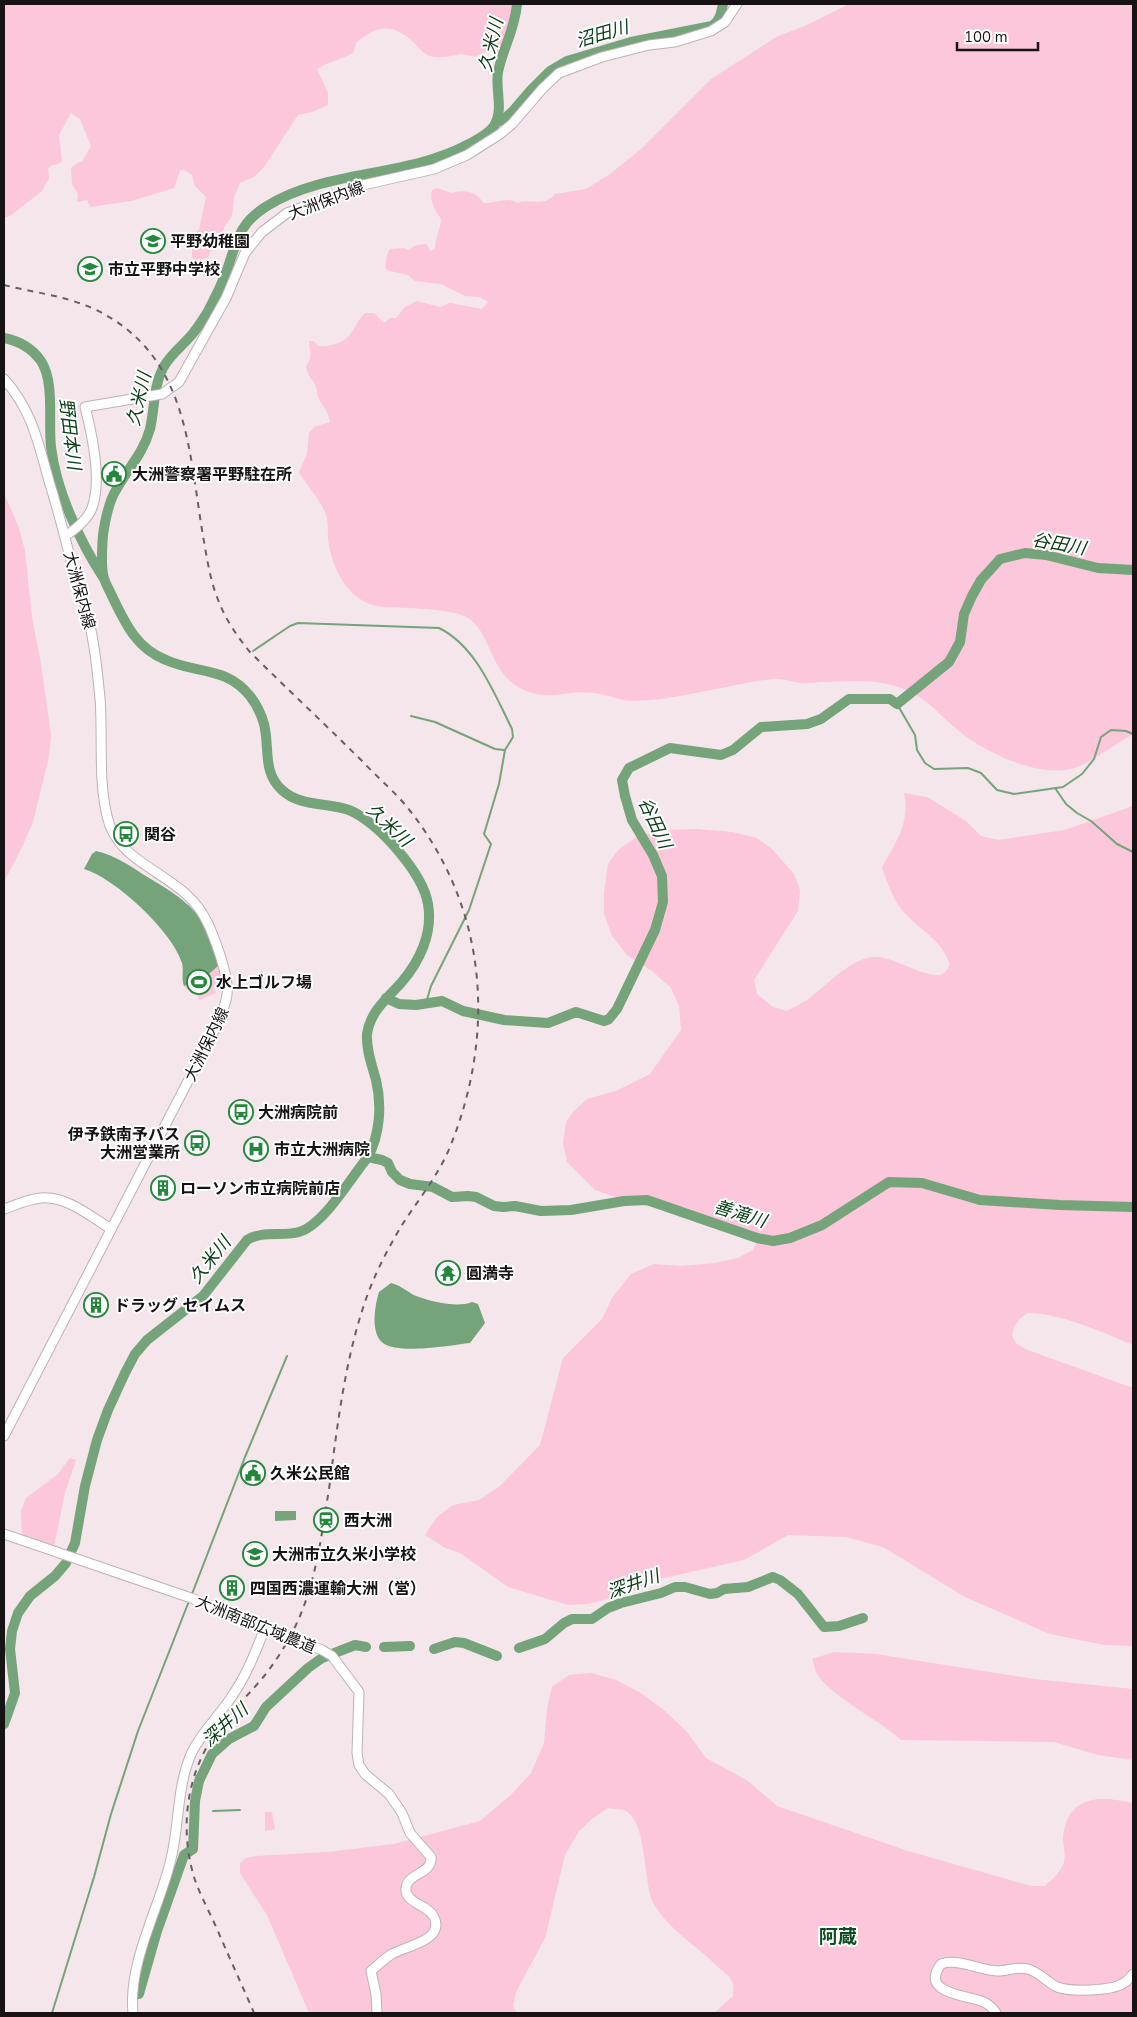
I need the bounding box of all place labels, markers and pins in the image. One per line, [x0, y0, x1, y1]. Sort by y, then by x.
school or university icon: 平野幼稚園 [140, 228, 166, 254]
place label: 平野幼稚園 [170, 231, 250, 253]
school or university icon: 市立平野中学校 [77, 256, 103, 282]
place label: 市立平野中学校 [108, 259, 220, 281]
public building icon: 大洲警察署平野駐在所 [101, 461, 127, 487]
place label: 大洲警察署平野駐在所 [132, 464, 292, 486]
bus stop icon: 関谷 [113, 821, 139, 847]
place label: 関谷 [144, 824, 176, 846]
sports icon: 水上ゴルフ場 [186, 969, 212, 995]
place label: 水上ゴルフ場 [216, 972, 312, 994]
bus stop icon: 大洲病院前 [228, 1099, 254, 1125]
place label: 大洲病院前 [258, 1102, 338, 1124]
place label: 伊予鉄南予バス 大洲営業所 [67, 1124, 180, 1164]
bus stop icon: 伊予鉄南予バス 大洲営業所 [184, 1130, 210, 1156]
hospital icon: 市立大洲病院 [243, 1136, 269, 1162]
place label: 市立大洲病院 [274, 1139, 370, 1161]
building icon: ローソン市立病院前店 [150, 1175, 176, 1201]
place label: ローソン市立病院前店 [180, 1178, 340, 1200]
temple icon: 圓満寺 [435, 1260, 461, 1286]
place label: 圓満寺 [466, 1263, 514, 1285]
building icon: ドラッグ セイムス [83, 1292, 109, 1318]
place label: ドラッグ セイムス [114, 1295, 246, 1317]
public building icon: 久米公民館 [240, 1460, 266, 1486]
place label: 久米公民館 [270, 1463, 350, 1485]
station icon: 西大洲 [313, 1507, 339, 1533]
place label: 西大洲 [344, 1510, 392, 1532]
school or university icon: 大洲市立久米小学校 [242, 1541, 268, 1567]
place label: 大洲市立久米小学校 [272, 1544, 416, 1566]
building icon: 四国西濃運輸大洲（営） [219, 1575, 245, 1601]
place label: 四国西濃運輸大洲（営） [250, 1578, 426, 1600]

